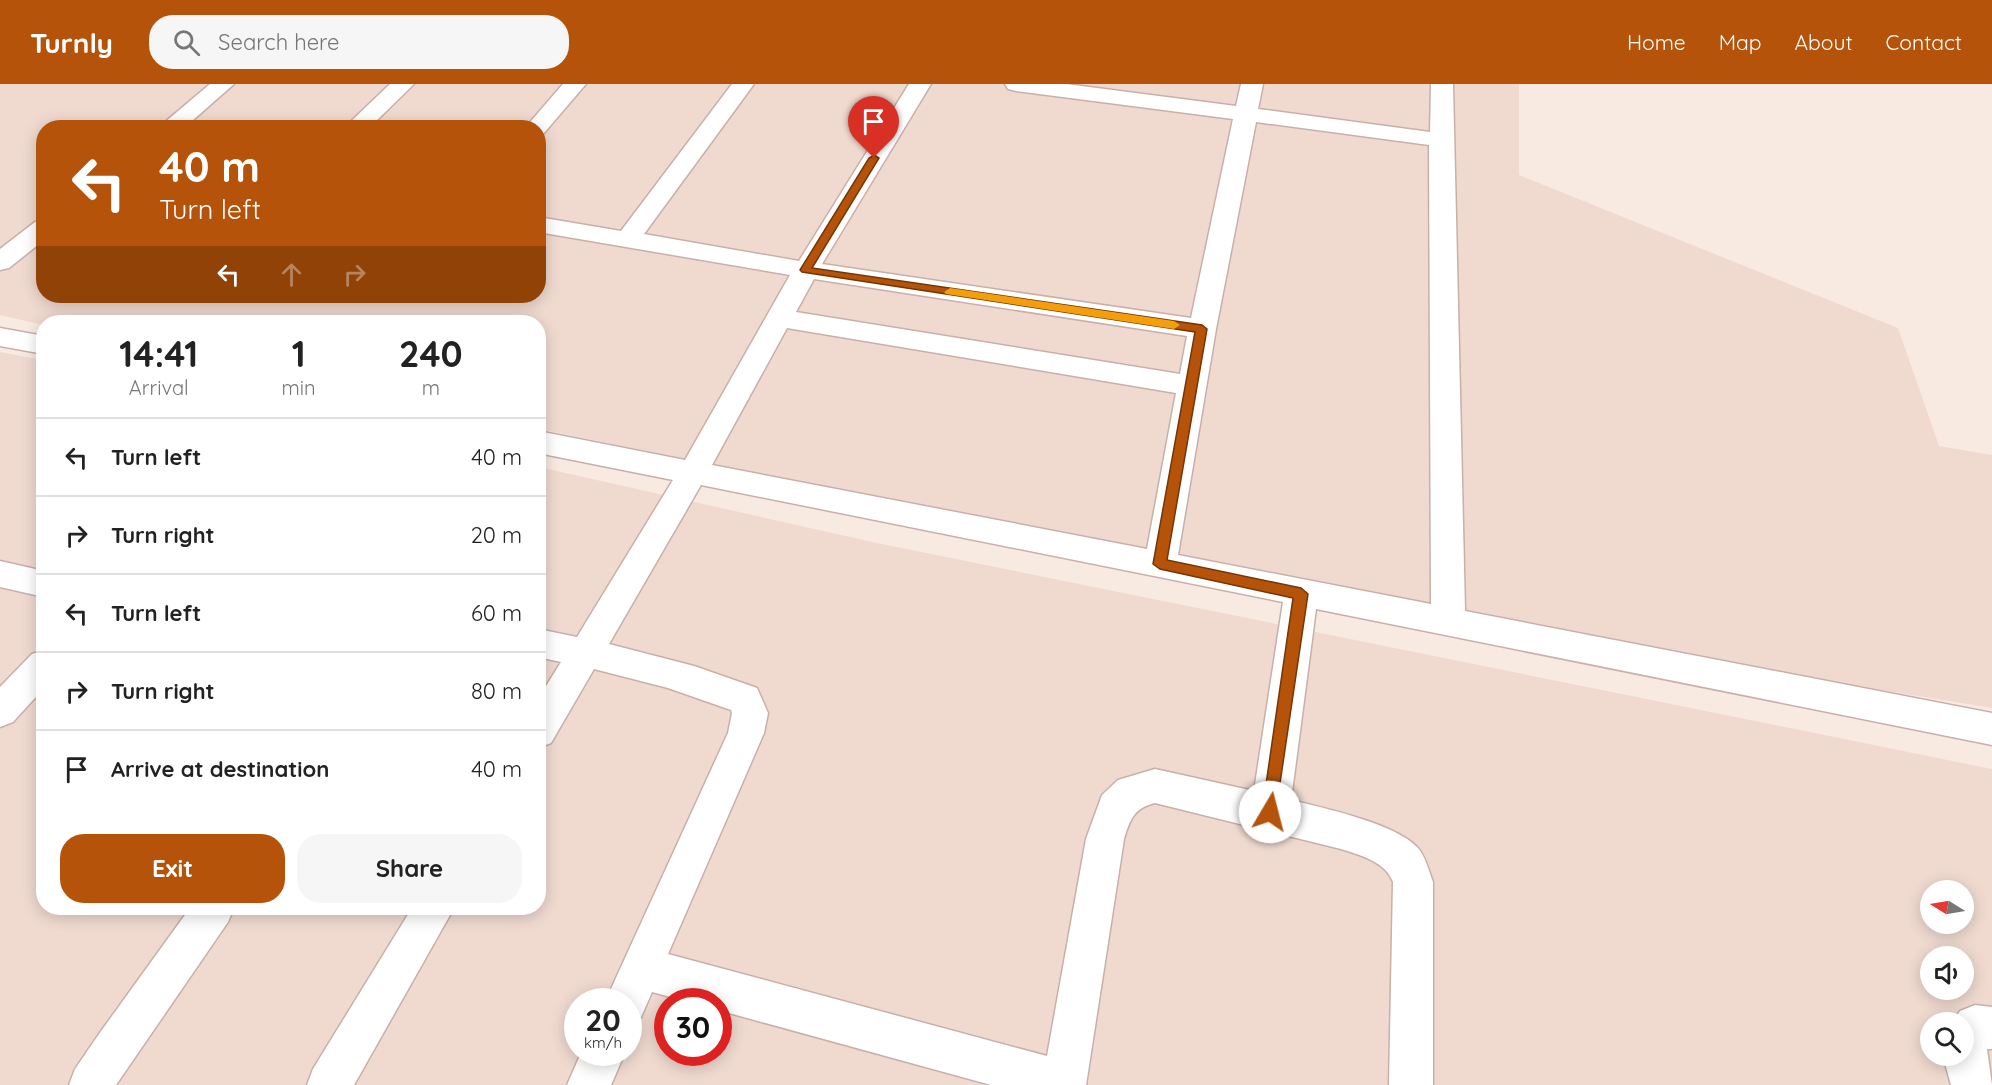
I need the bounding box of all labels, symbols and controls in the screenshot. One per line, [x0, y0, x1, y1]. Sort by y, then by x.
search box [149, 15, 569, 69]
text: Turnly [30, 25, 113, 60]
icon: search [170, 26, 203, 59]
text: Search here [218, 28, 339, 56]
text: Home [1627, 29, 1686, 55]
text: Map [1719, 29, 1762, 55]
text: About [1795, 29, 1853, 55]
text: Contact [1886, 29, 1962, 55]
pin [848, 96, 899, 158]
icon: arrive [857, 105, 890, 138]
text: 40 m [159, 140, 260, 193]
icon: left [60, 144, 138, 222]
text: Turn left [159, 192, 261, 226]
icon: left [212, 258, 245, 291]
icon: ahead [275, 258, 308, 291]
icon: right [338, 258, 371, 291]
text: 14:41 [119, 331, 198, 376]
text: 1 [292, 331, 306, 376]
text: 240 [399, 331, 463, 376]
text: Arrival [129, 375, 189, 400]
text: min [282, 375, 316, 400]
text: m [422, 375, 440, 400]
icon: left [60, 441, 93, 474]
text: Turn left [111, 443, 201, 471]
text: 40 m [471, 443, 522, 471]
icon: right [60, 519, 93, 552]
text: Turn right [111, 521, 215, 549]
text: 20 m [471, 521, 522, 549]
icon: left [60, 597, 93, 630]
text: Turn left [111, 599, 201, 627]
text: 60 m [471, 599, 522, 627]
icon: right [60, 675, 93, 708]
text: Turn right [111, 677, 215, 705]
text: 80 m [471, 677, 522, 705]
icon: arrive [60, 753, 93, 786]
text: Arrive at destination [111, 755, 329, 783]
text: 40 m [471, 755, 522, 783]
position arrow [1238, 780, 1302, 844]
button: Exit [60, 834, 285, 903]
button: Share [297, 834, 522, 903]
north arrow [1920, 880, 1974, 934]
map controls [1920, 880, 1974, 1066]
button: sound [1920, 946, 1974, 1000]
speed limit sign: 30 [654, 988, 732, 1066]
text: 20 [585, 1001, 621, 1039]
button: search [1920, 1012, 1974, 1066]
text: km/h [584, 1033, 622, 1052]

